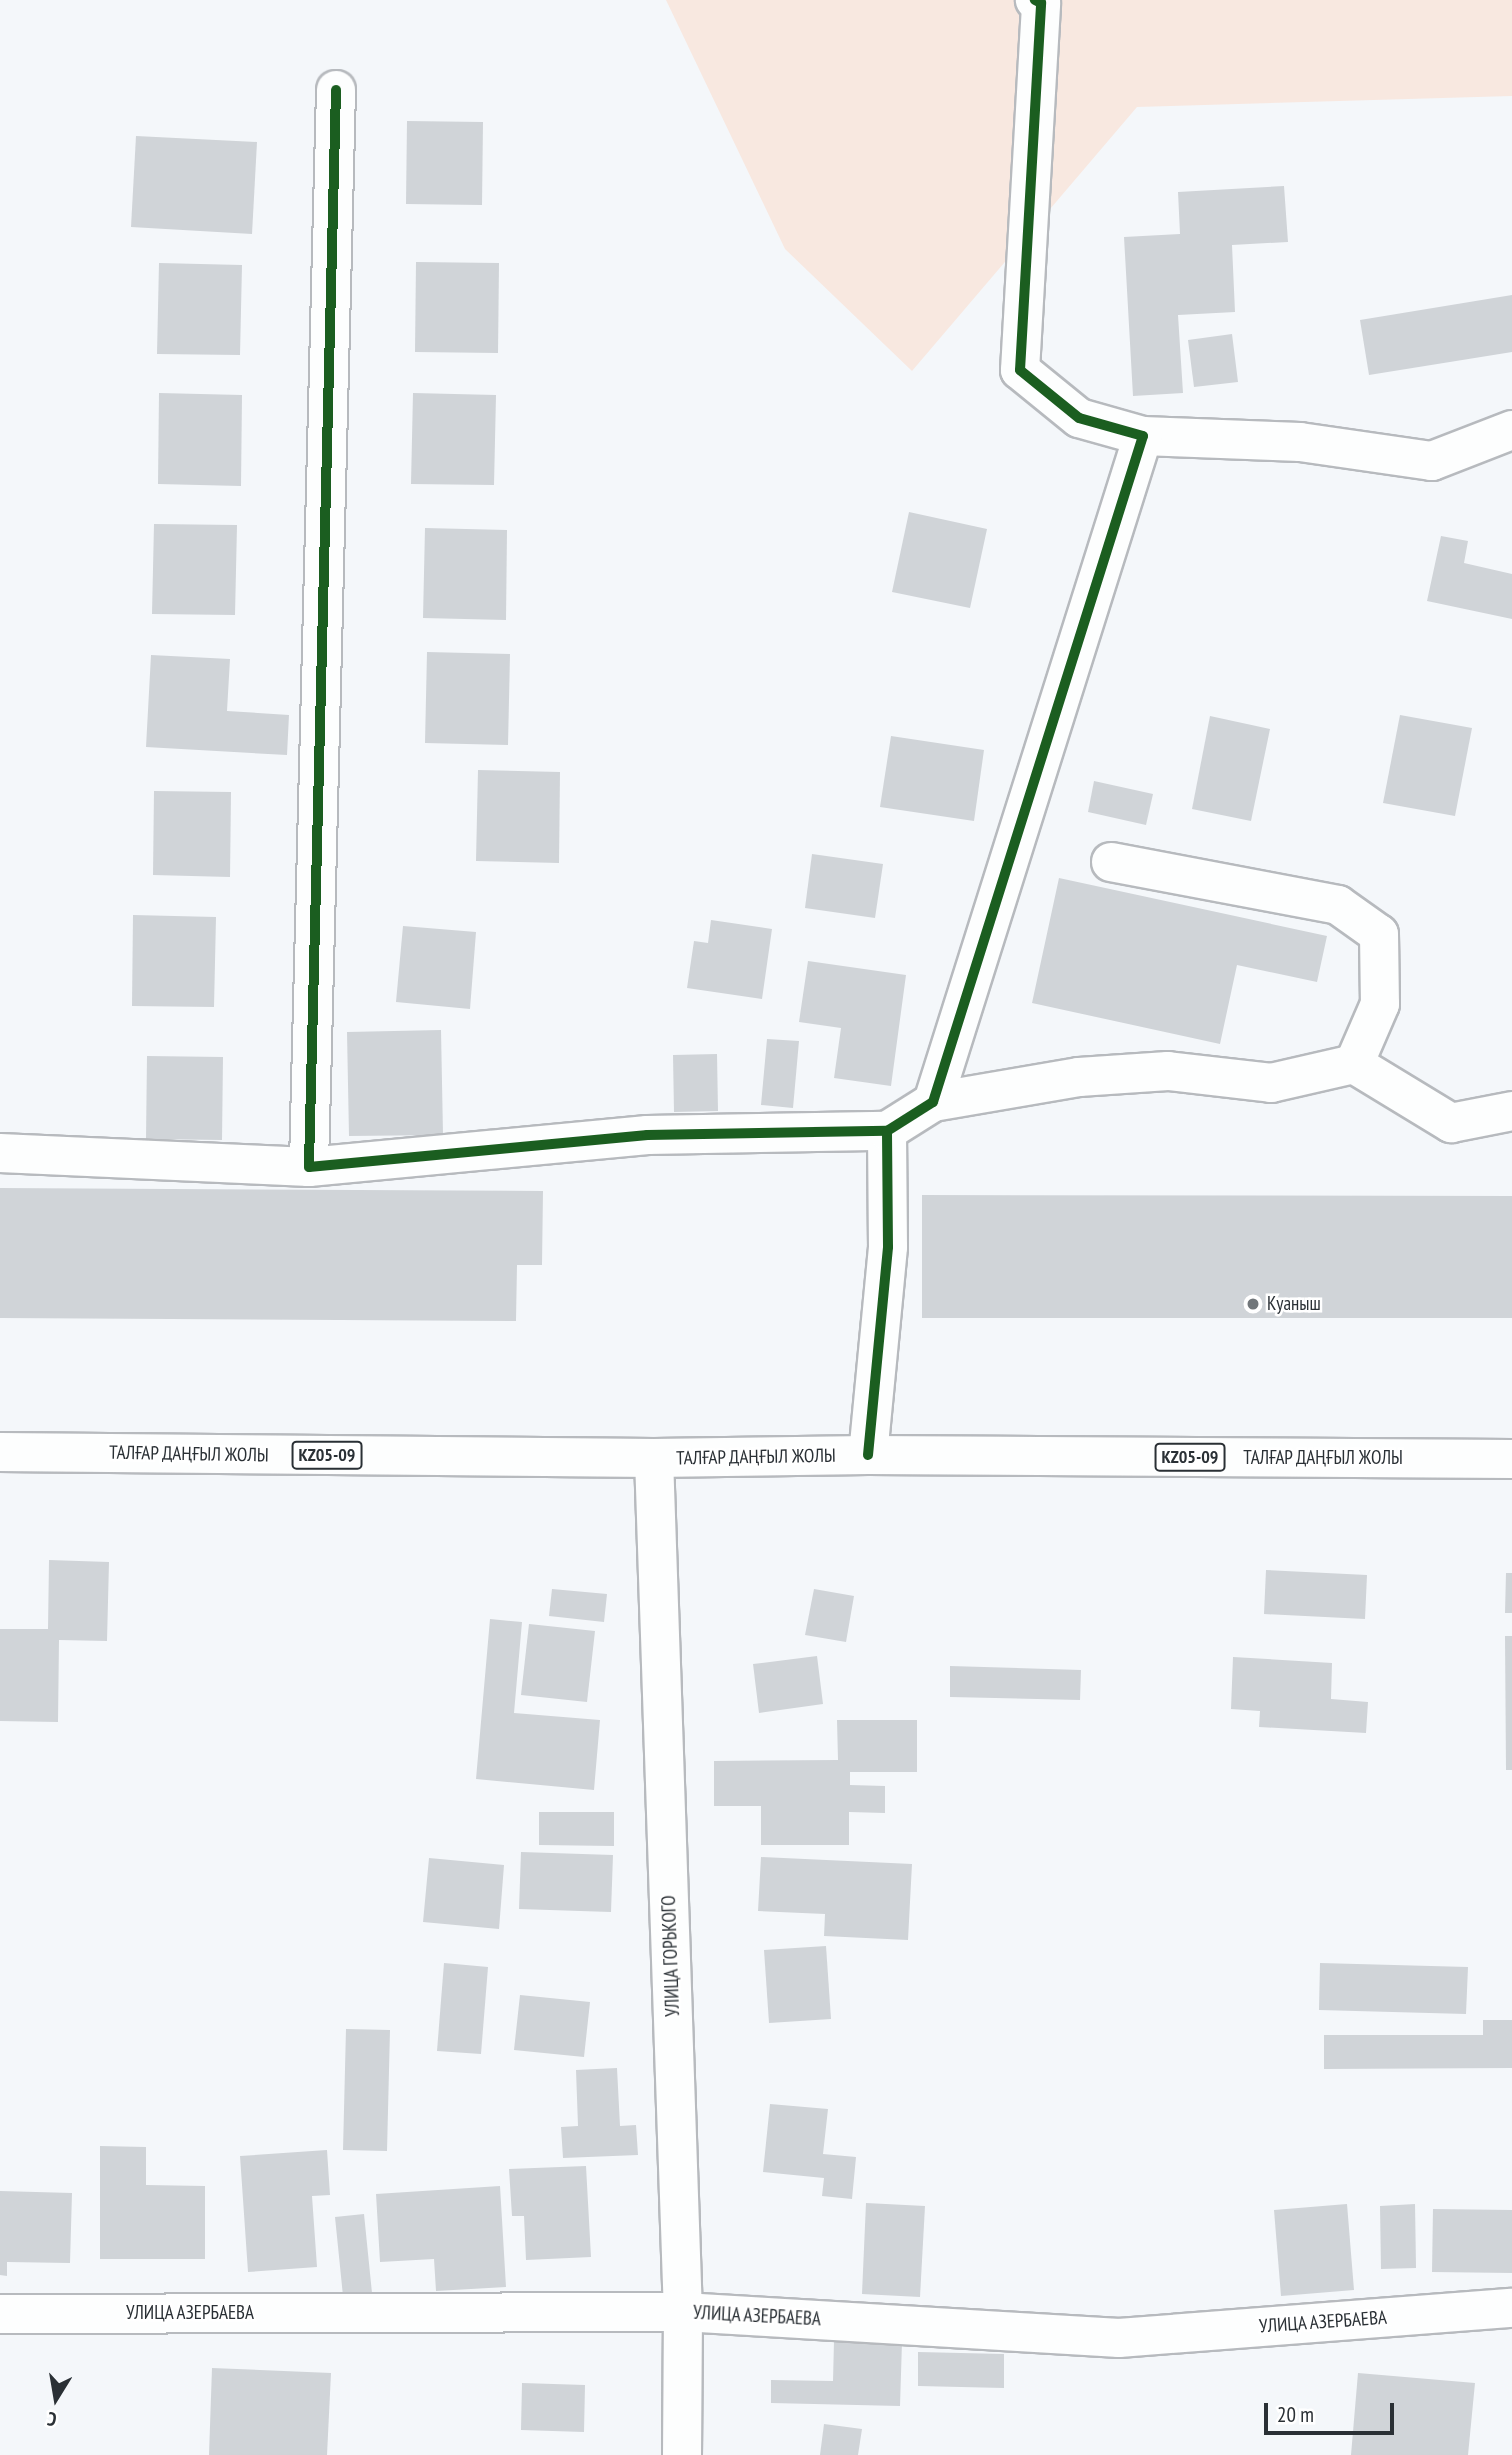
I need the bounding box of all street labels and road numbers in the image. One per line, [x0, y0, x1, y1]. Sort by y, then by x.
road number: KZ05-09 [290, 1440, 364, 1470]
street label: ТАЛҒАР ДАҢҒЫЛ ЖОЛЫ [109, 1441, 269, 1467]
road number: KZ05-09 [1153, 1442, 1227, 1472]
street label: ТАЛҒАР ДАҢҒЫЛ ЖОЛЫ [676, 1444, 836, 1470]
street label: ТАЛҒАР ДАҢҒЫЛ ЖОЛЫ [1243, 1447, 1403, 1469]
street label: УЛИЦА ГОРЬКОГО [657, 1895, 685, 2017]
street label: УЛИЦА АЗЕРБАЕВА [692, 2301, 822, 2331]
street label: УЛИЦА АЗЕРБАЕВА [125, 2302, 255, 2324]
street label: УЛИЦА АЗЕРБАЕВА [1258, 2306, 1388, 2338]

